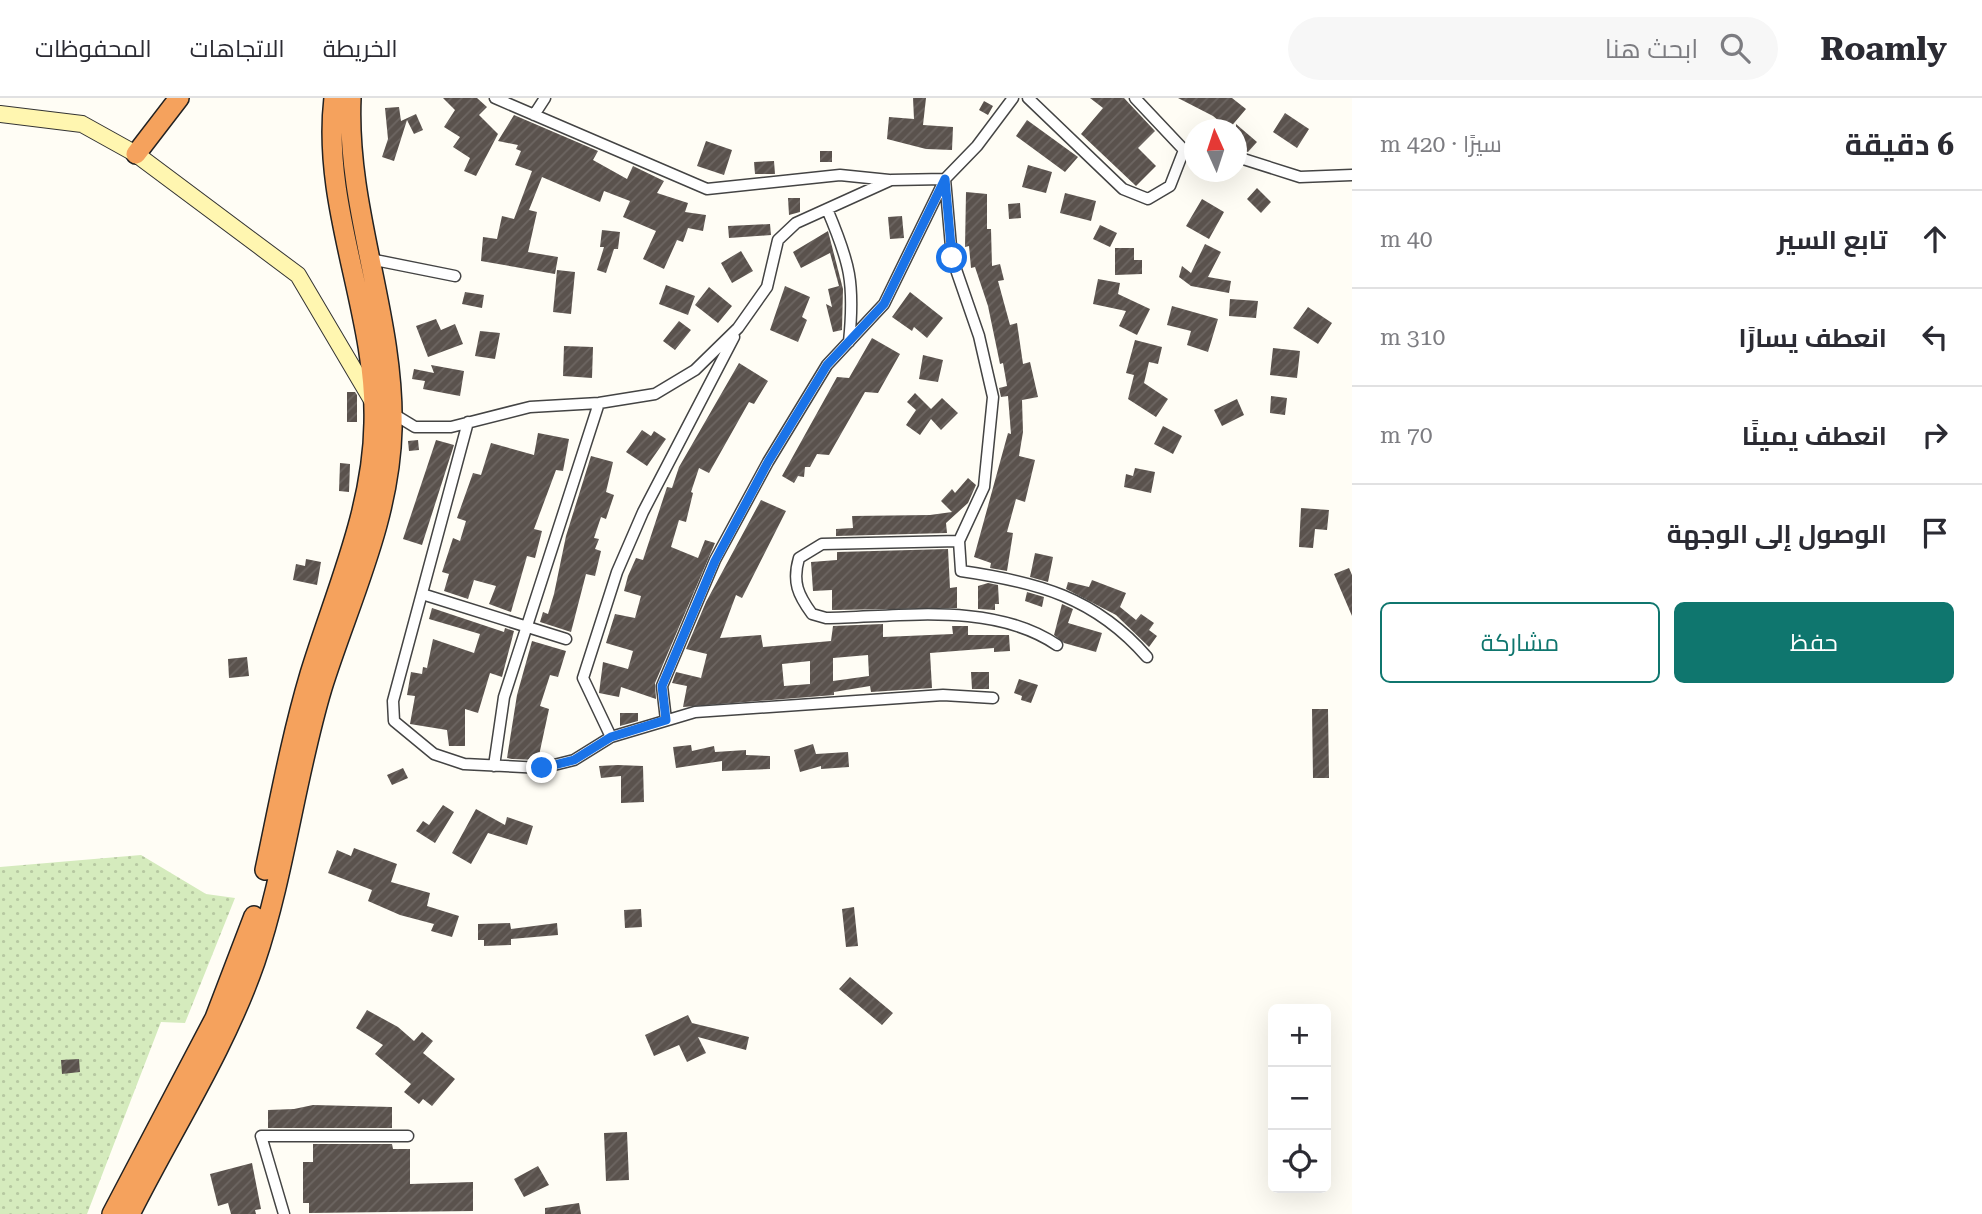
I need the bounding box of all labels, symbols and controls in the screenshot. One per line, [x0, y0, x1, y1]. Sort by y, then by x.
search box [1288, 17, 1778, 80]
icon: search [1716, 29, 1754, 67]
text: Roamly [1820, 29, 1947, 68]
text: ابحث هنا [1605, 34, 1698, 64]
text: المحفوظات [35, 35, 152, 63]
text: الاتجاهات [190, 35, 285, 63]
text: الخريطة [323, 35, 398, 63]
north arrow [1184, 119, 1247, 182]
text: 6 دقيقة [1845, 127, 1954, 162]
text: سيرًا · 420 m [1380, 131, 1502, 158]
icon: ahead [1916, 220, 1954, 258]
text: تابع السير [1777, 225, 1887, 255]
text: 40 m [1380, 226, 1433, 253]
route start [936, 242, 967, 273]
icon: left [1916, 318, 1954, 356]
text: انعطف يسارًا [1739, 323, 1887, 353]
text: 310 m [1380, 324, 1445, 351]
icon: right [1916, 416, 1954, 454]
text: انعطف يمينًا [1742, 421, 1887, 451]
text: 70 m [1380, 422, 1433, 449]
icon: arrive [1916, 514, 1954, 552]
text: الوصول إلى الوجهة [1667, 519, 1887, 549]
button: مشاركة [1380, 602, 1660, 683]
button: حفظ [1674, 602, 1954, 683]
route end [526, 752, 557, 783]
map controls [1268, 1004, 1331, 1193]
button: + [1268, 1004, 1331, 1067]
button: − [1268, 1067, 1331, 1130]
button: locate [1268, 1130, 1331, 1193]

